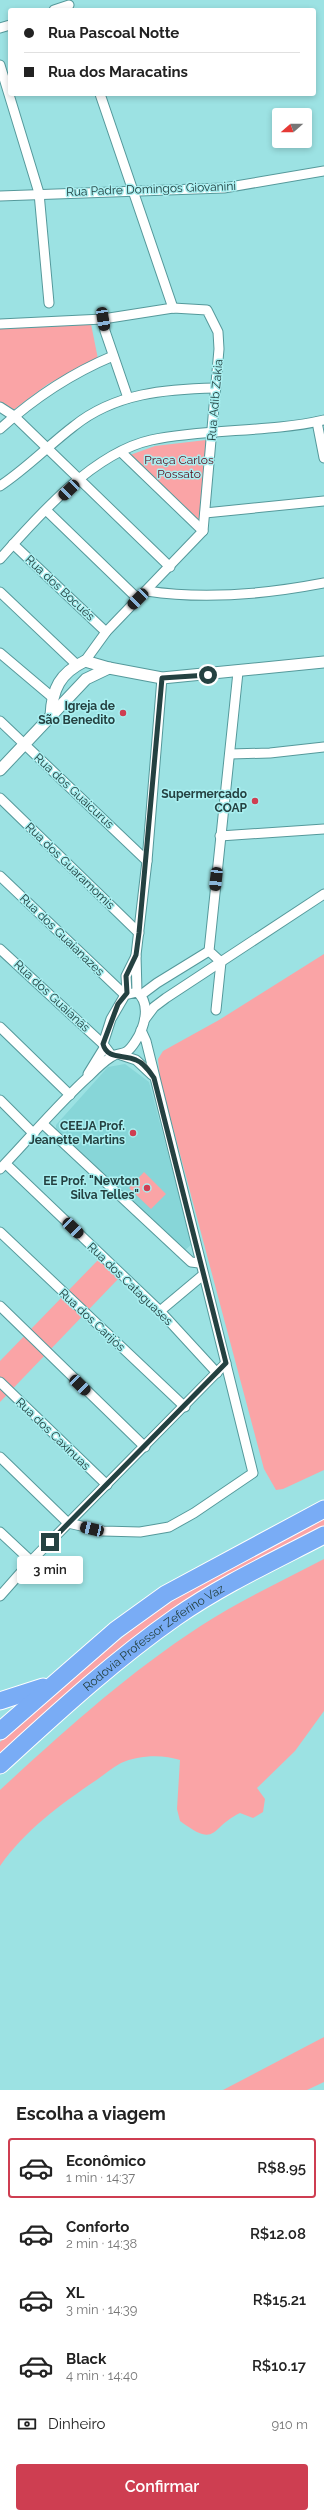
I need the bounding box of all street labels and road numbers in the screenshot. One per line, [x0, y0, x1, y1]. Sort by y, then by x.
street label: Rua Padre Domingos Giovanini [66, 179, 236, 199]
street label: Rua Adib Zakia [204, 358, 226, 442]
street label: Rua dos Bocués [22, 552, 98, 624]
street label: Rua dos Guaicurus [31, 751, 117, 832]
street label: Rua dos Guaramomis [23, 820, 118, 912]
street label: Rua dos Guaianazes [17, 891, 107, 979]
street label: Rua dos Guaianãs [11, 957, 93, 1035]
street label: Rua dos Cataguases [85, 1240, 176, 1328]
street label: Rua dos Carijós [56, 1286, 128, 1354]
street label: Rua dos Caxinuas [13, 1395, 93, 1473]
street label: Rodovia Professor Zeferino Vaz [80, 1581, 227, 1694]

